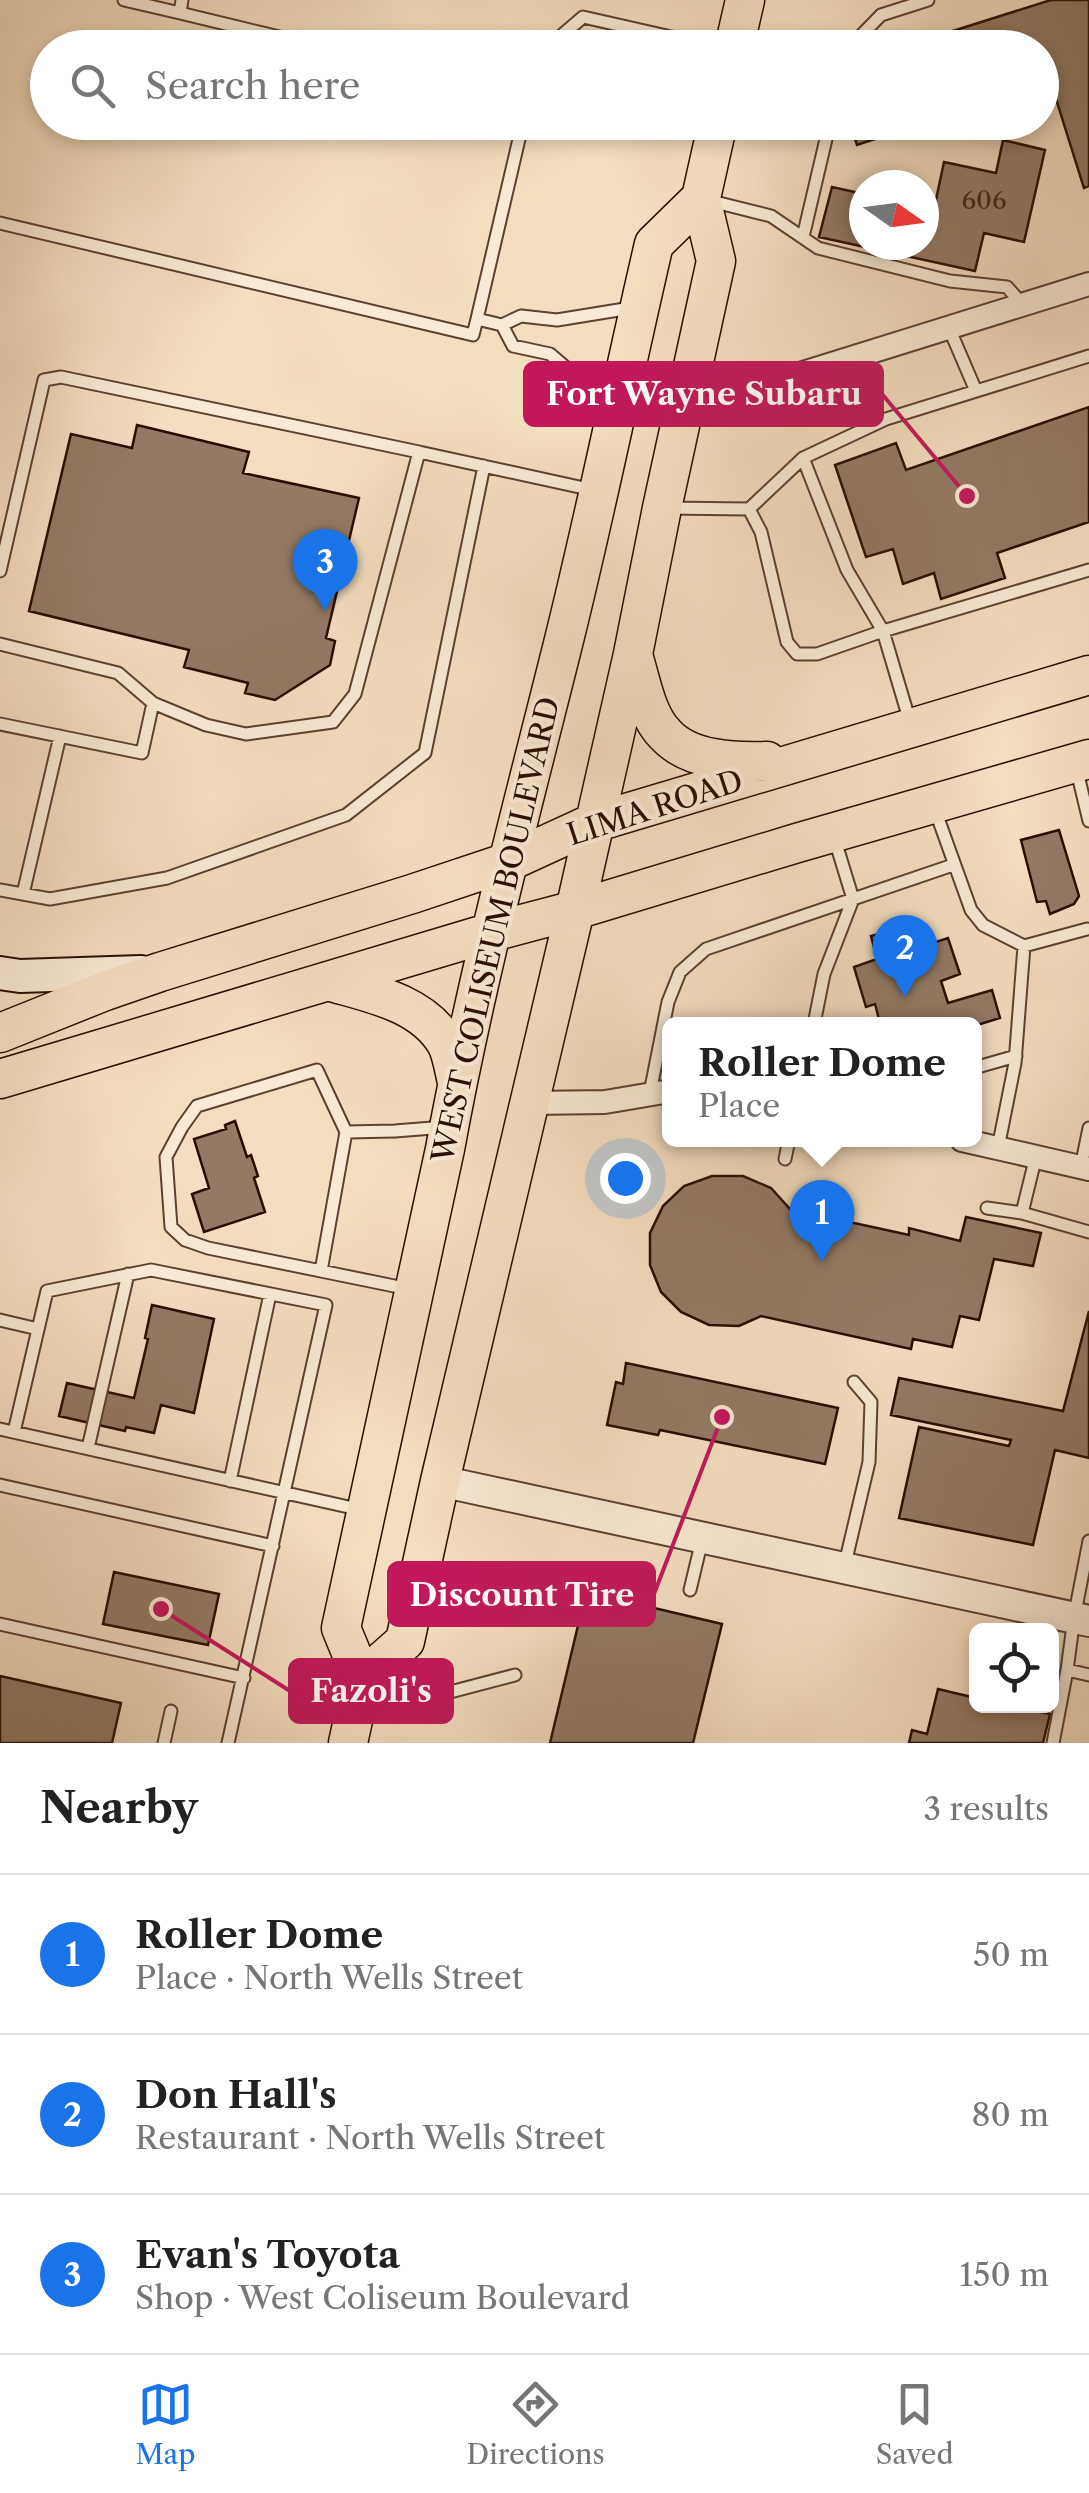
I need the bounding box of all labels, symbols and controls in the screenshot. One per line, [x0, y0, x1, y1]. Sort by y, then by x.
search box [30, 30, 1059, 140]
icon: search [65, 58, 120, 113]
text: Search here [145, 62, 360, 109]
north arrow [849, 170, 939, 260]
house number: 606 [961, 185, 1007, 216]
callout: Fort Wayne Subaru [525, 363, 882, 425]
text: Fort Wayne Subaru [546, 374, 862, 413]
pin: 3 [292, 528, 358, 611]
street label: WEST COLISEUM BOULEVARD [424, 693, 567, 1167]
street label: LIMA ROAD [562, 762, 747, 853]
pin: 2 [872, 914, 938, 997]
popup [662, 1017, 982, 1147]
text: Roller Dome [698, 1039, 946, 1086]
text: Place [698, 1086, 780, 1125]
your location [600, 1153, 651, 1204]
pin: 1 [790, 1180, 854, 1262]
callout: Discount Tire [389, 1563, 654, 1625]
text: Discount Tire [410, 1575, 634, 1614]
map controls [969, 1623, 1059, 1713]
button: locate [969, 1623, 1059, 1713]
callout: Fazoli's [290, 1660, 452, 1722]
text: Fazoli's [310, 1671, 432, 1710]
text: Nearby [40, 1782, 198, 1834]
text: 3 results [923, 1789, 1049, 1828]
text: Roller Dome [135, 1911, 383, 1958]
text: 1 [65, 1935, 80, 1974]
text: 50 m [973, 1935, 1049, 1974]
text: Place · North Wells Street [135, 1958, 523, 1997]
text: Don Hall's [135, 2071, 337, 2118]
text: 2 [63, 2095, 82, 2134]
text: 80 m [971, 2095, 1049, 2134]
text: Restaurant · North Wells Street [135, 2118, 605, 2157]
text: Evan's Toyota [135, 2231, 400, 2278]
text: 3 [63, 2255, 82, 2294]
text: 150 m [960, 2255, 1049, 2294]
text: Shop · West Coliseum Boulevard [135, 2278, 630, 2317]
tab: Map [135, 2377, 196, 2471]
tab: Directions [466, 2377, 605, 2471]
tab: Saved [876, 2377, 954, 2471]

